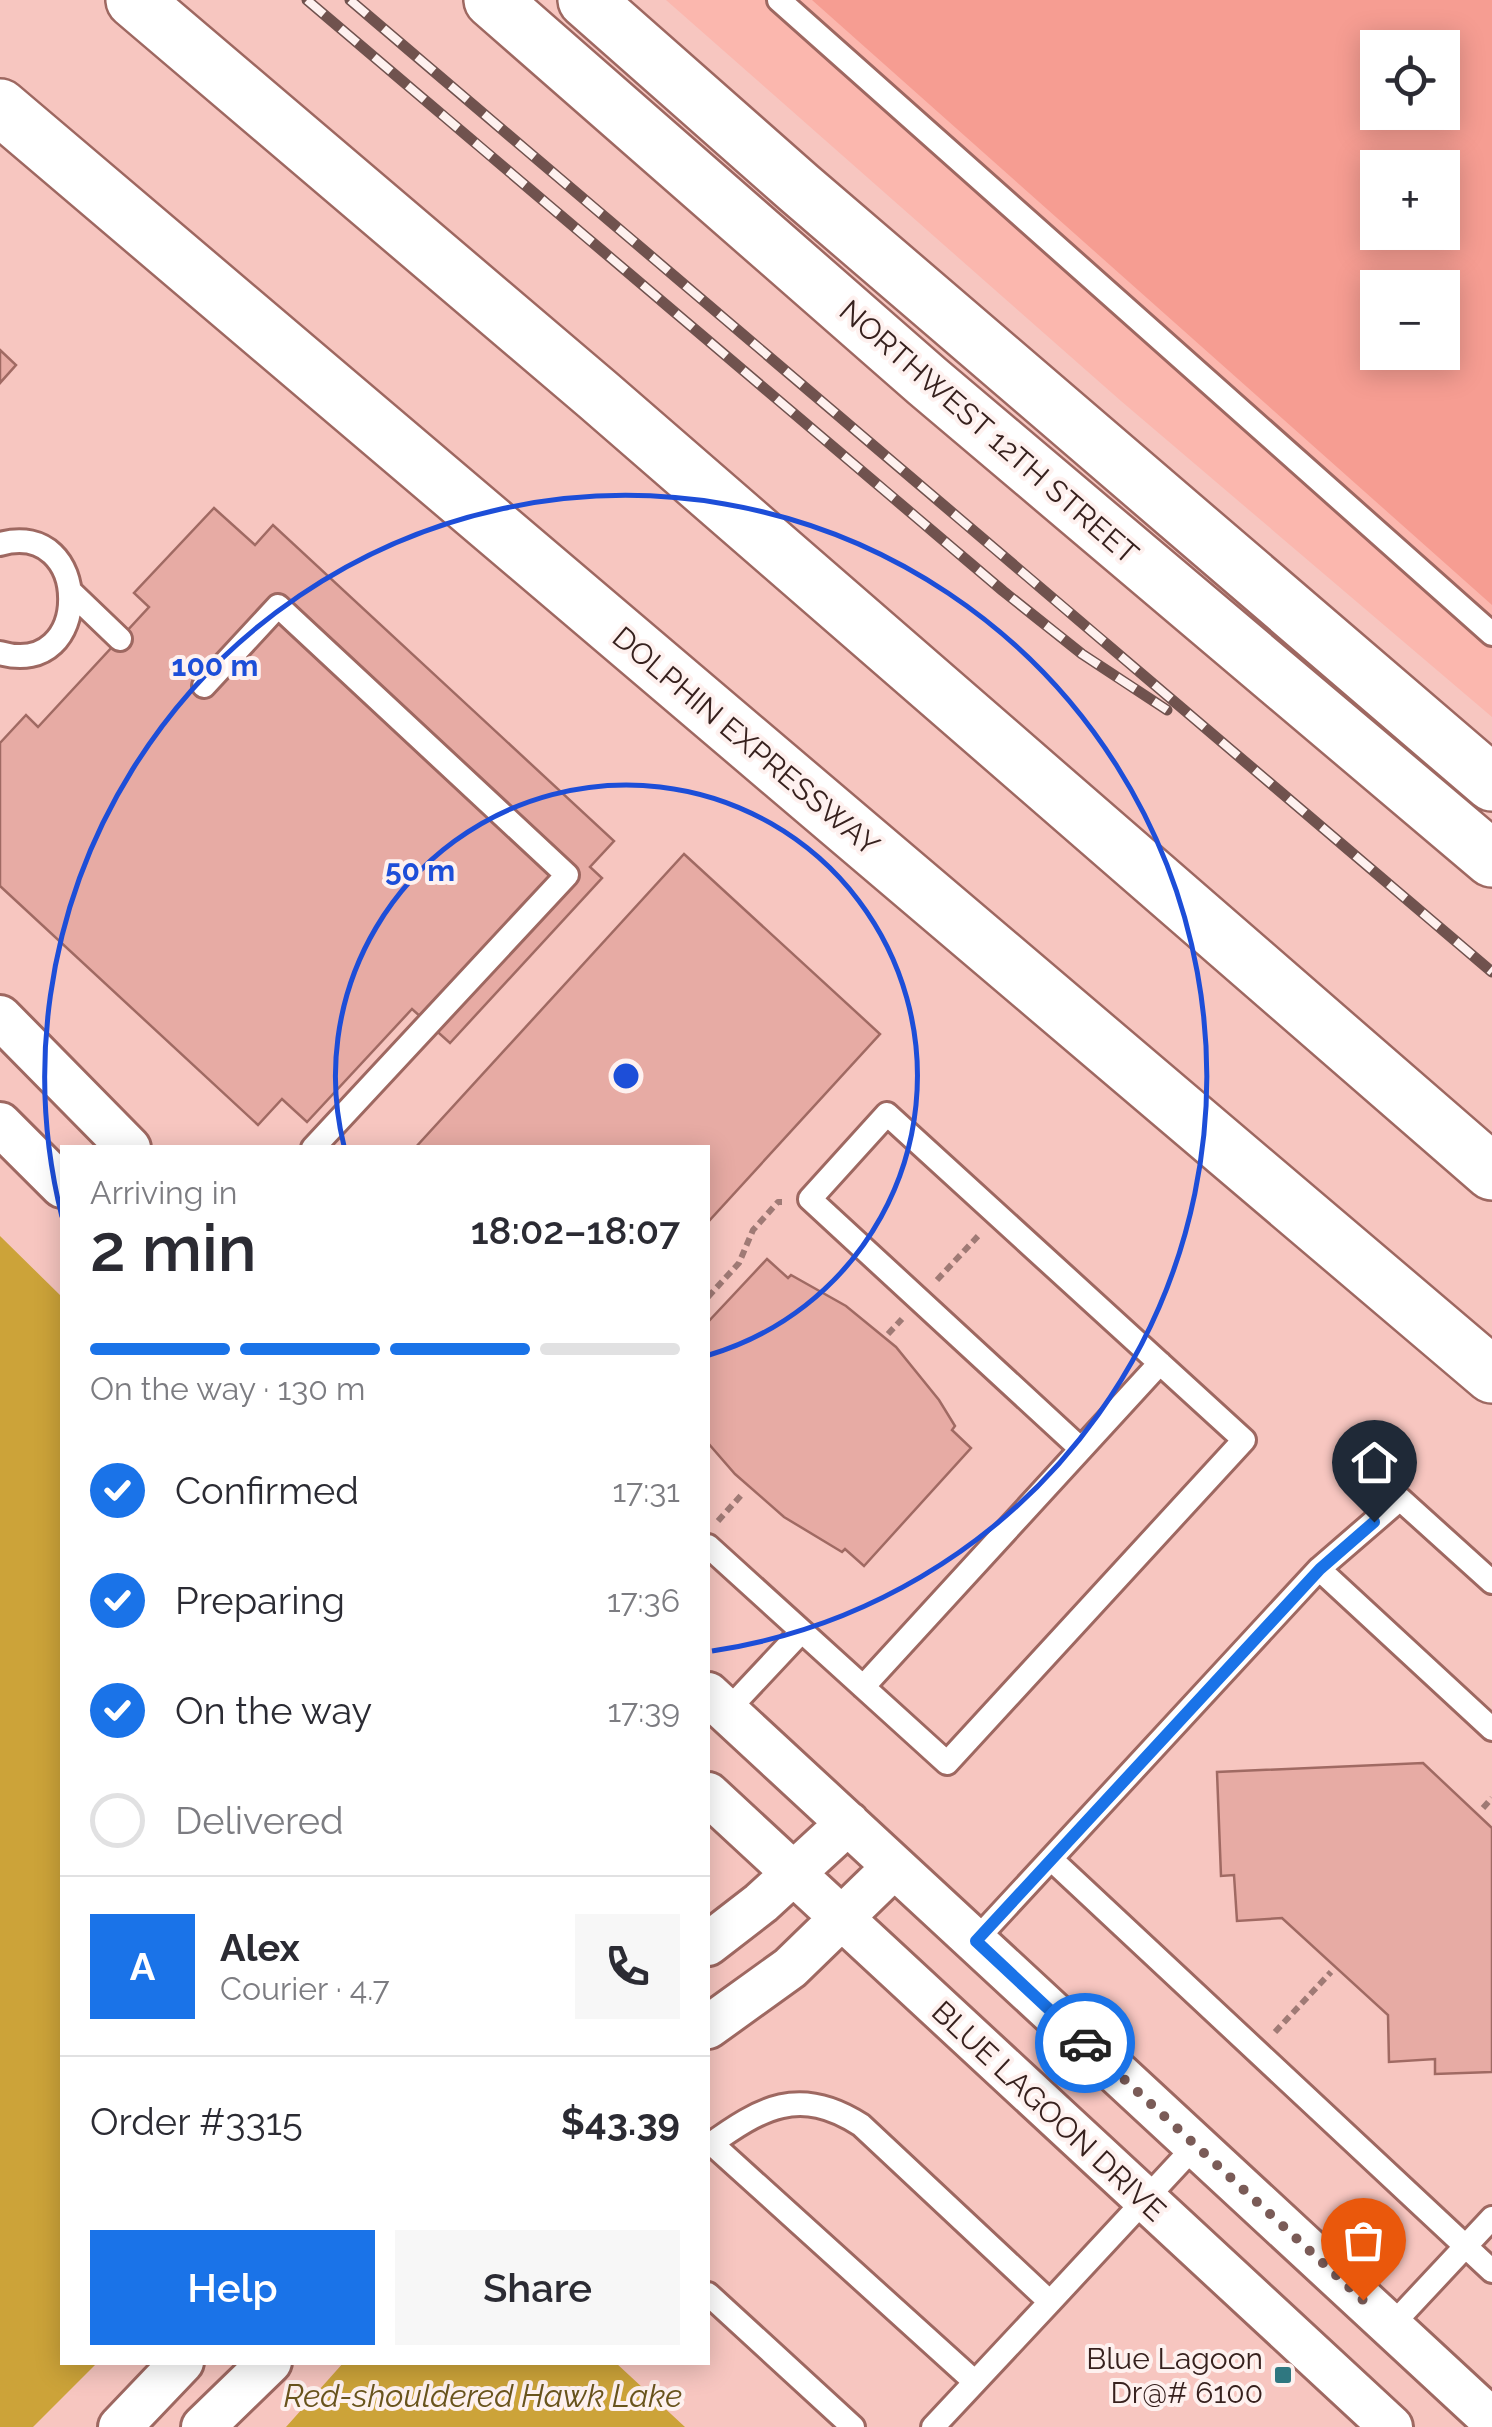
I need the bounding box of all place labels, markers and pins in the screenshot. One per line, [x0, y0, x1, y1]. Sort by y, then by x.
centre of rings [608, 1058, 644, 1094]
pin [1332, 1420, 1417, 1523]
pin [1321, 2198, 1406, 2301]
place label: Blue Lagoon Dr@# 6100 [1086, 2341, 1263, 2410]
marker: Blue Lagoon Dr@# 6100 [1272, 2364, 1294, 2386]

